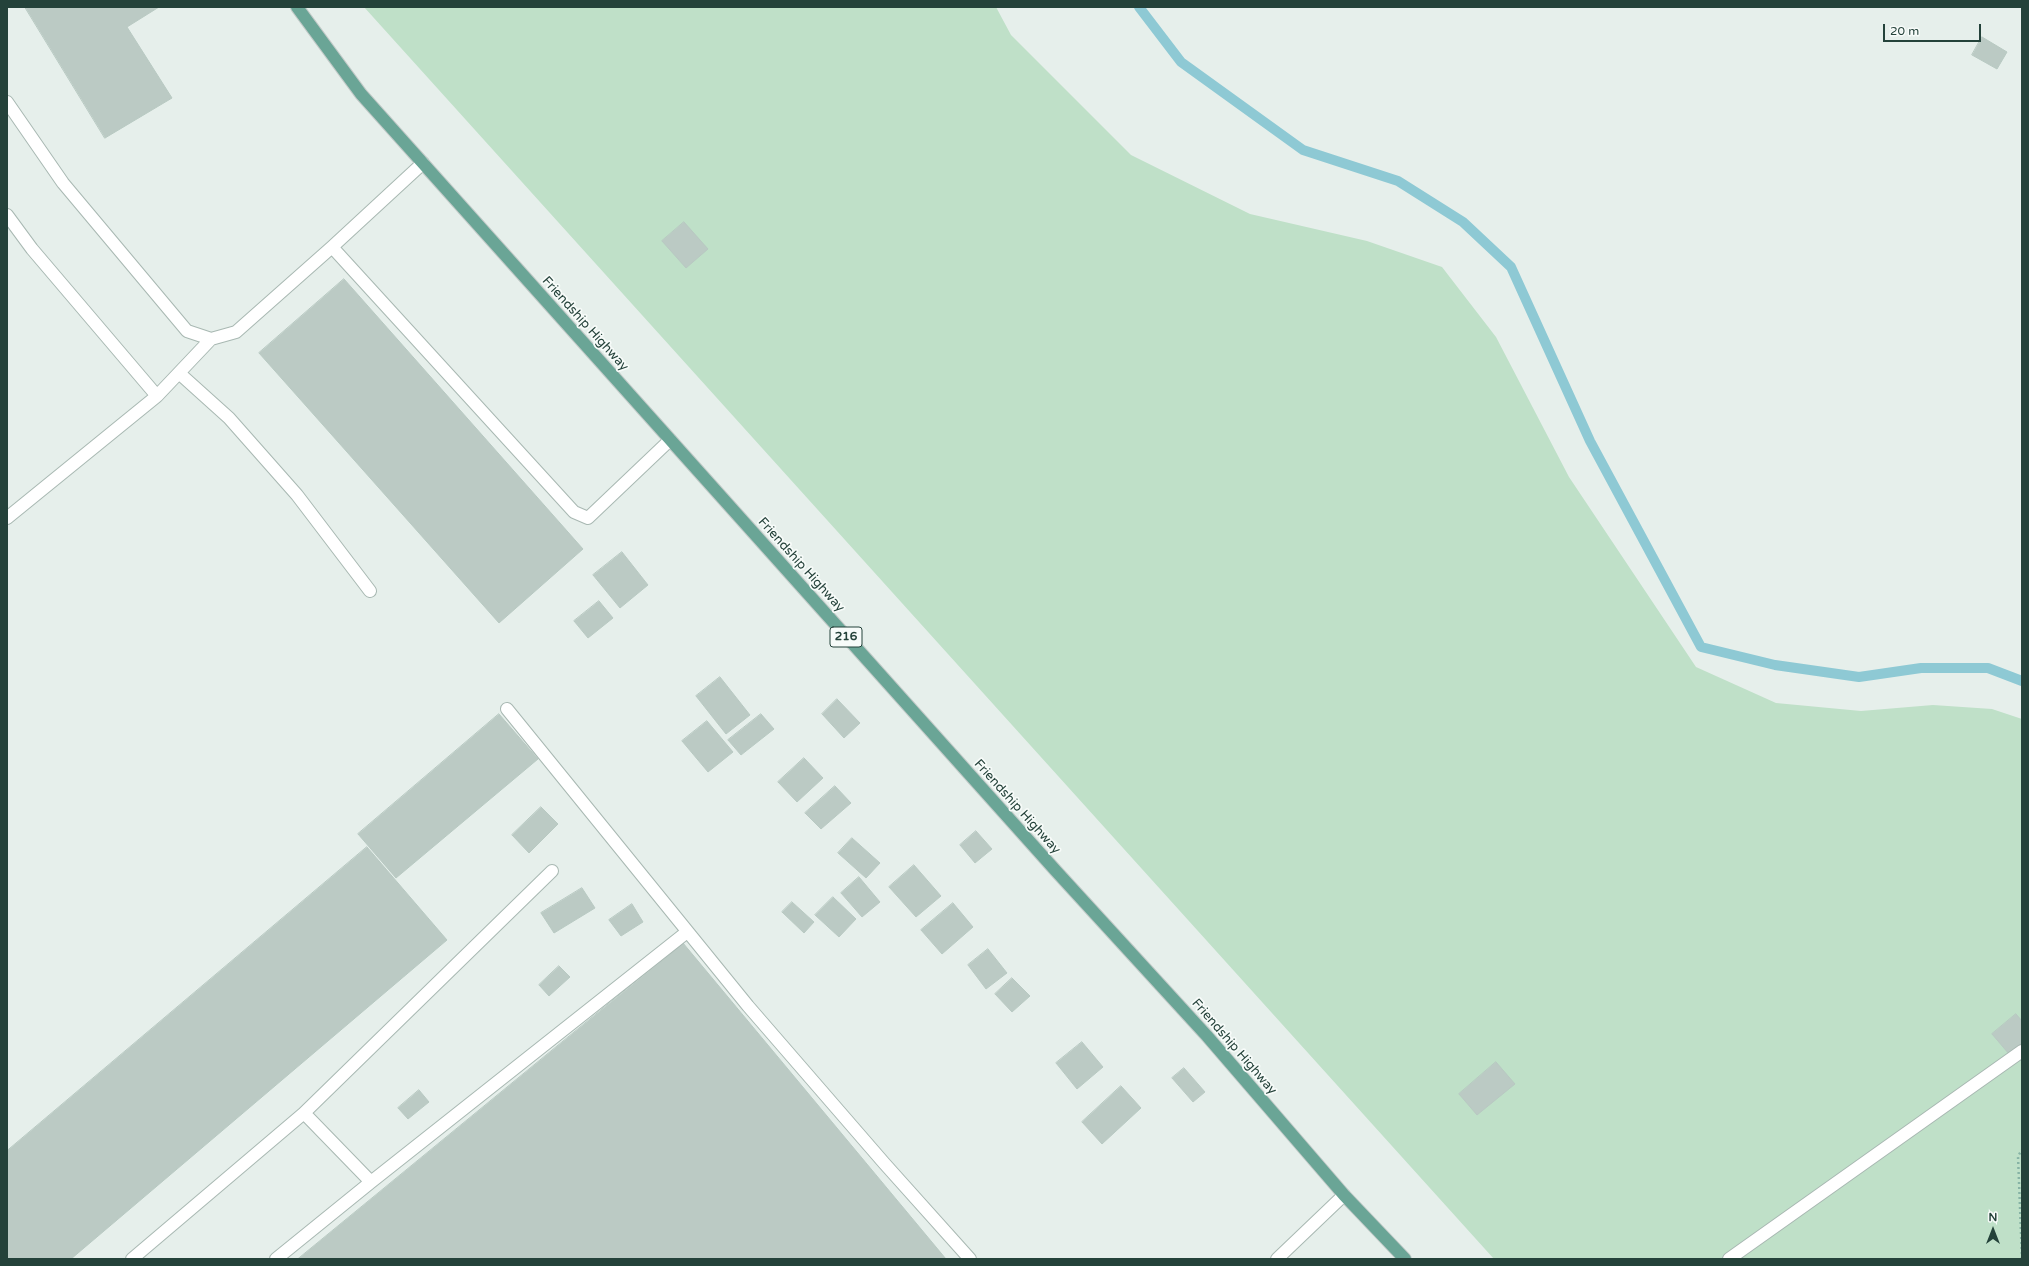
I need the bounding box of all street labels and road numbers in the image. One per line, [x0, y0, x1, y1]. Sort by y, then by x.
street label: Friendship Highway [539, 274, 631, 374]
street label: Friendship Highway [755, 515, 847, 615]
road number: 216 [830, 627, 862, 647]
street label: Friendship Highway [971, 757, 1063, 857]
street label: Friendship Highway [1188, 996, 1280, 1098]

